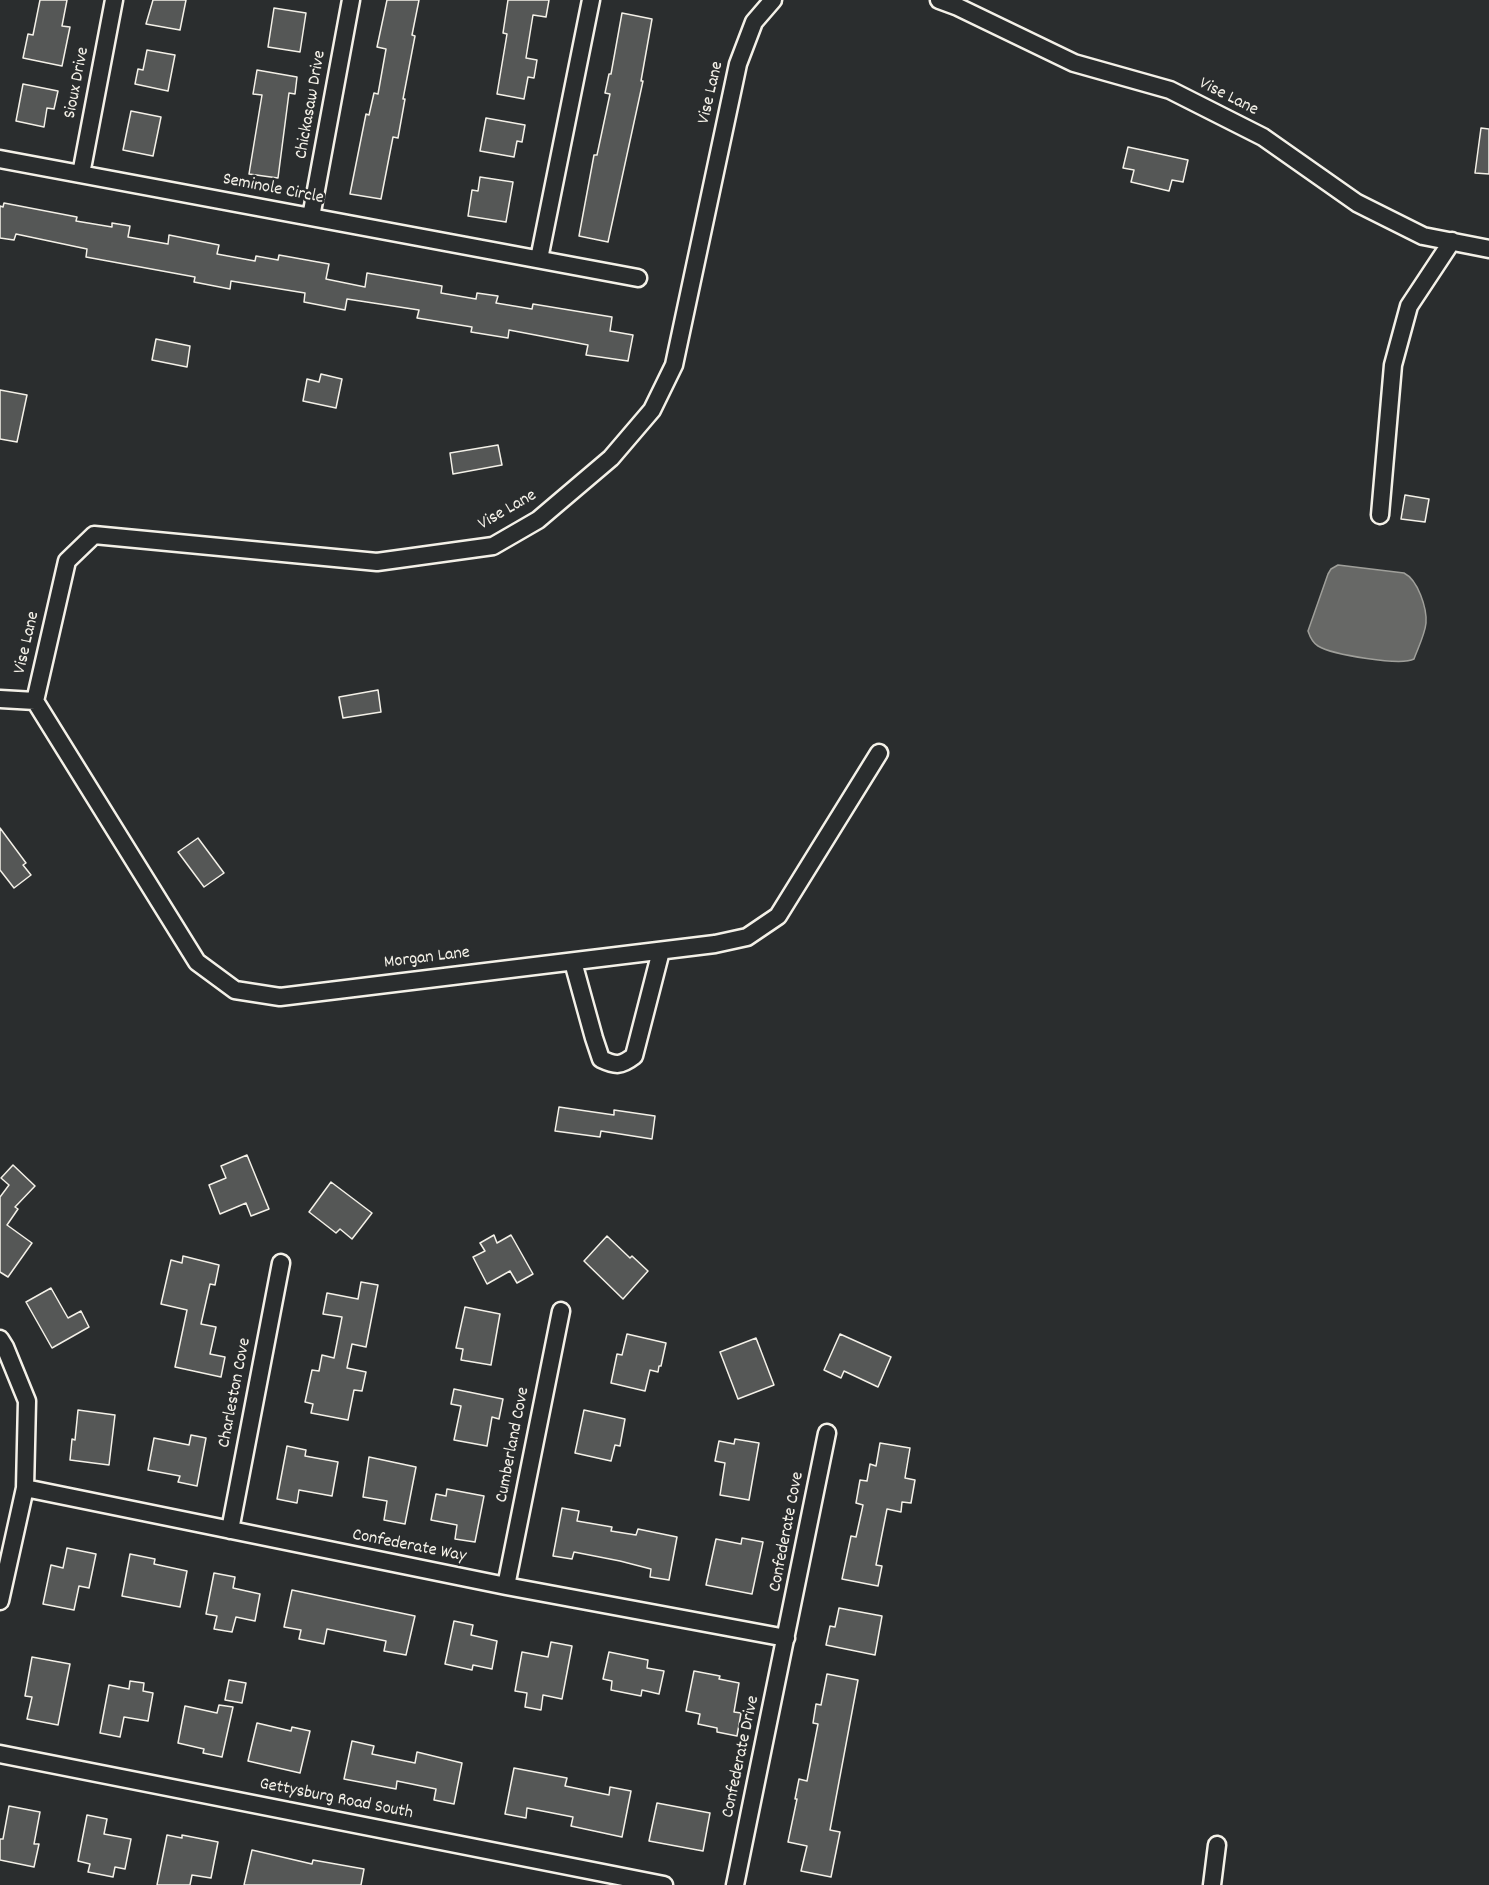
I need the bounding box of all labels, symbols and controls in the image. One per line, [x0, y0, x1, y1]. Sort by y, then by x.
street label: Sioux Drive [60, 45, 96, 121]
street label: Chickasaw Drive [292, 49, 332, 161]
street label: Vise Lane [694, 60, 730, 126]
street label: Vise Lane [1195, 74, 1261, 122]
street label: Seminole Circle [221, 170, 325, 210]
street label: Vise Lane [475, 486, 541, 536]
street label: Vise Lane [10, 610, 46, 676]
street label: Morgan Lane [383, 943, 471, 975]
street label: Charleston Cove [215, 1336, 257, 1450]
street label: Cumberland Cove [492, 1385, 536, 1505]
street label: Confederate Cove [766, 1470, 810, 1594]
street label: Confederate Way [350, 1525, 468, 1569]
street label: Confederate Drive [719, 1694, 765, 1820]
street label: Gettysburg Road South [257, 1775, 415, 1825]

